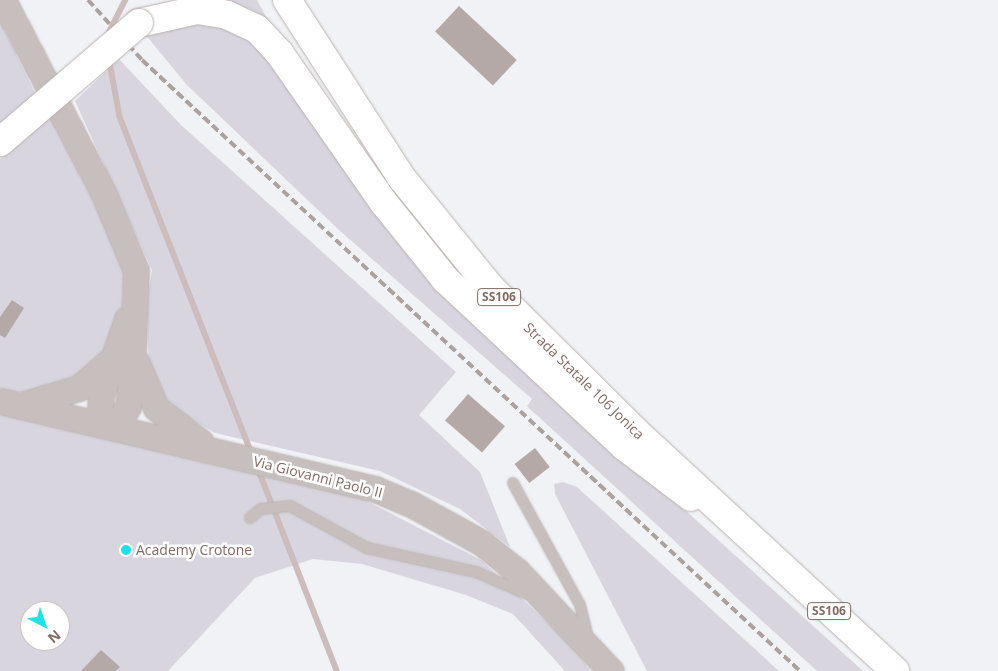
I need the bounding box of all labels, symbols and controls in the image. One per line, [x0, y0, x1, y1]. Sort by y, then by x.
road number: SS106 [476, 288, 522, 306]
street label: Strada Statale 106 Jonica [520, 319, 648, 443]
street label: Via Giovanni Paolo II [252, 453, 384, 501]
place label: Academy Crotone [136, 542, 252, 558]
marker: Academy Crotone [120, 544, 132, 556]
north arrow [20, 601, 70, 651]
road number: SS106 [806, 602, 852, 620]
text: N [44, 626, 65, 648]

